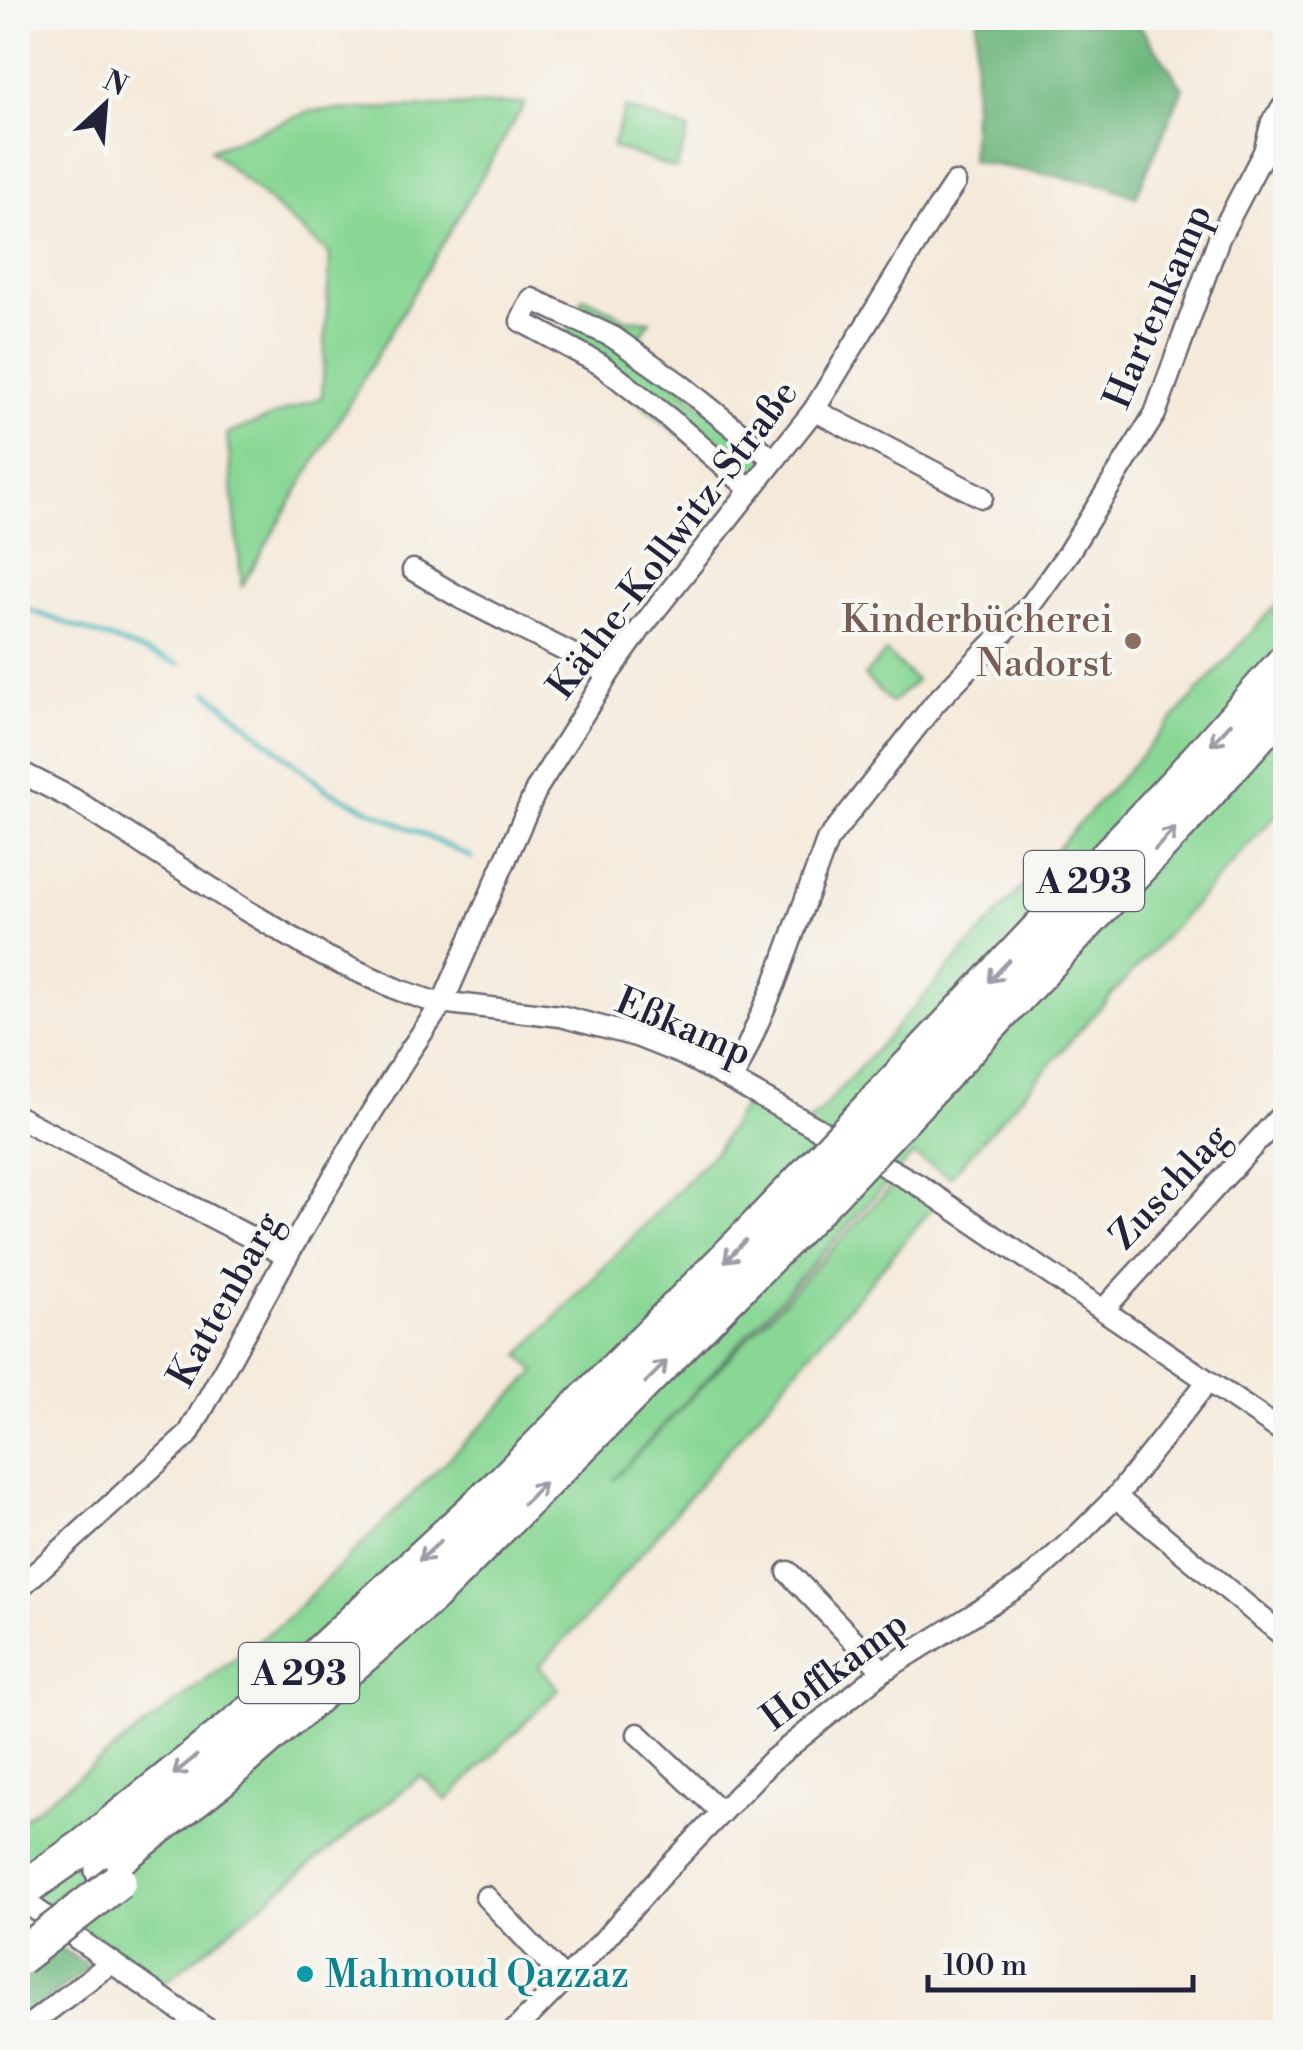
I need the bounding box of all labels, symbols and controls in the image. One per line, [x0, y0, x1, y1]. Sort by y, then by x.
north arrow [55, 55, 155, 155]
text: N [98, 63, 133, 104]
street label: Hartenkamp [1094, 197, 1223, 416]
street label: Käthe-Kollwitz-Straße [538, 371, 809, 709]
place label: Kinderbücherei Nadorst [841, 597, 1113, 688]
marker: Kinderbücherei Nadorst [1122, 630, 1144, 652]
one-way arrow [1209, 721, 1232, 746]
one-way arrow [1153, 827, 1176, 852]
road number: A 293 [1024, 851, 1144, 911]
one-way arrow [988, 958, 1011, 983]
street label: Eßkamp [608, 978, 758, 1077]
street label: Zuschlag [1100, 1114, 1240, 1260]
street label: Kattenbarg [158, 1203, 293, 1396]
one-way arrow [723, 1238, 747, 1262]
one-way arrow [643, 1360, 667, 1384]
one-way arrow [521, 1482, 545, 1506]
one-way arrow [418, 1539, 442, 1563]
street label: Hoffkamp [752, 1601, 917, 1741]
road number: A 293 [239, 1643, 359, 1703]
one-way arrow [173, 1754, 199, 1776]
scale bar [928, 1930, 1193, 1992]
text: 100 m [943, 1947, 1027, 1985]
place label: Mahmoud Qazzaz [325, 1952, 629, 1999]
marker: Mahmoud Qazzaz [294, 1963, 316, 1985]

